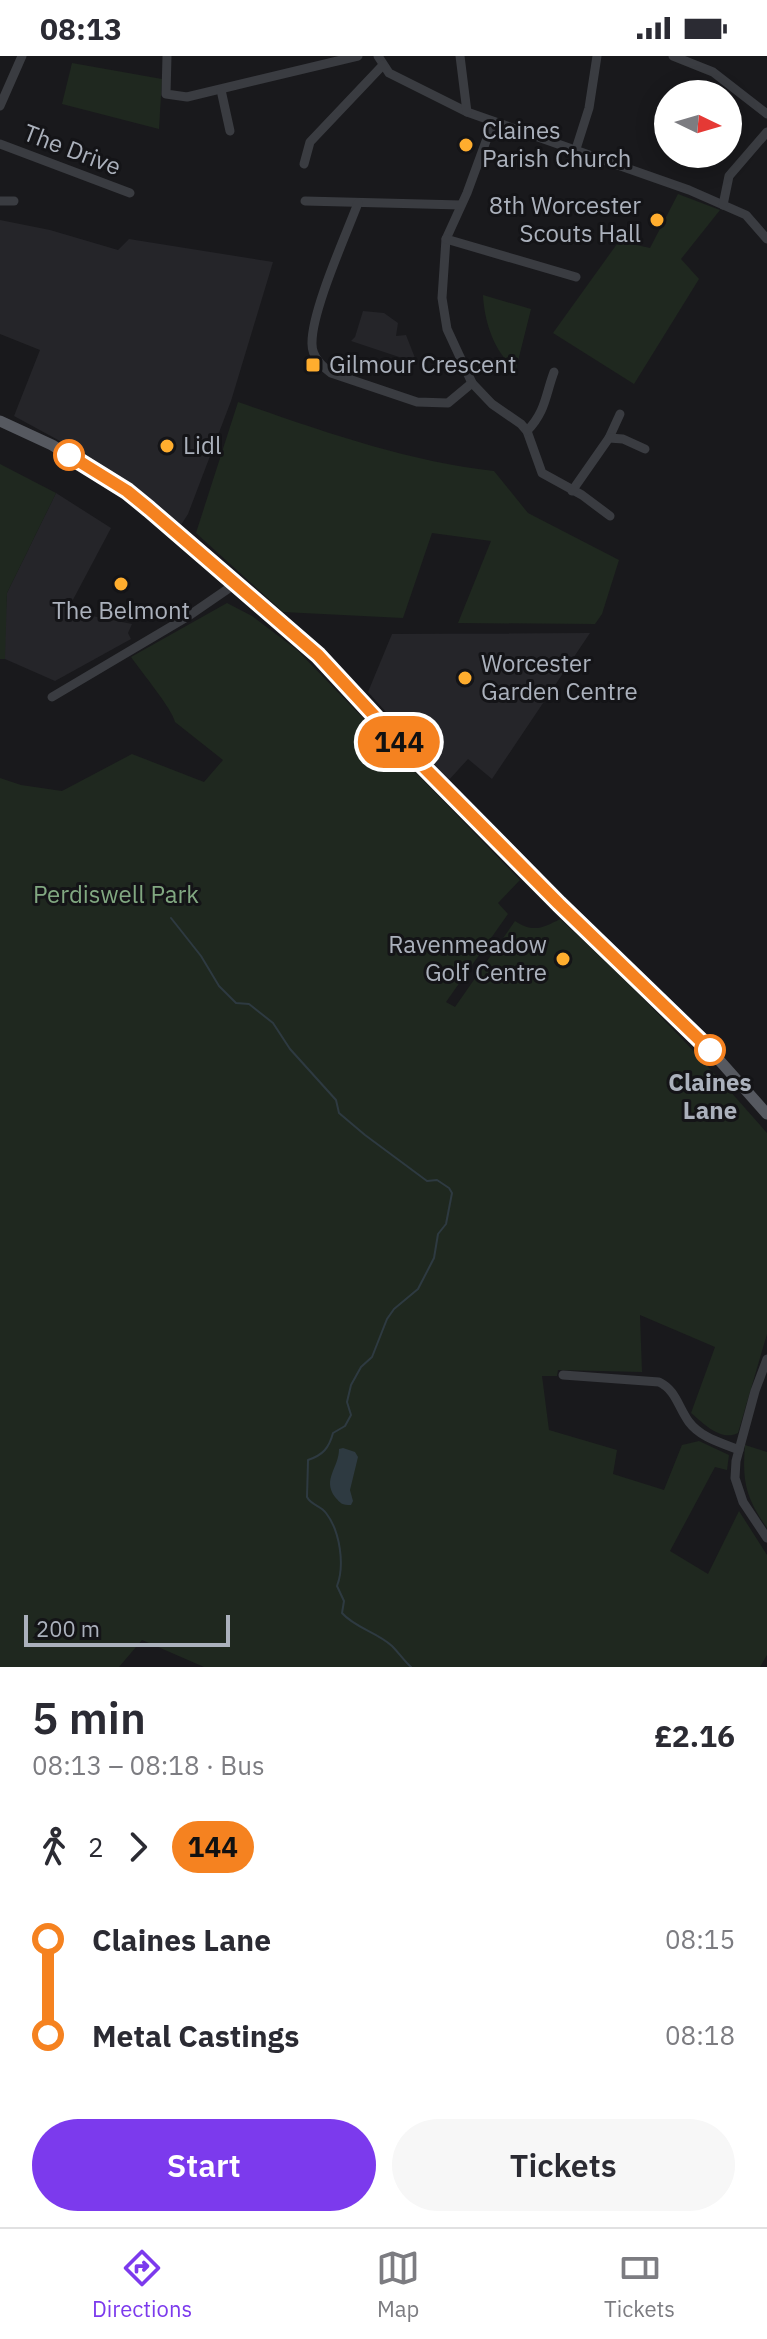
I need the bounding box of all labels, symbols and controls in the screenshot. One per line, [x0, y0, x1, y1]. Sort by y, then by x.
text: 08:13 [40, 9, 122, 48]
north arrow [654, 80, 742, 168]
map controls [654, 80, 742, 168]
place label: Claines Parish Church [482, 114, 631, 174]
street label: The Drive [19, 116, 126, 182]
marker: Claines Parish Church [457, 136, 475, 154]
place label: 8th Worcester Scouts Hall [489, 189, 641, 249]
marker: 8th Worcester Scouts Hall [648, 211, 666, 229]
place label: Gilmour Crescent [329, 348, 516, 380]
marker: Gilmour Crescent [304, 356, 322, 374]
place label: Lidl [183, 429, 221, 461]
marker: Lidl [158, 437, 176, 455]
unlabelled marker [54, 440, 84, 470]
marker: The Belmont [112, 575, 130, 593]
place label: The Belmont [52, 594, 190, 626]
place label: Worcester Garden Centre [481, 647, 638, 707]
marker: Worcester Garden Centre [456, 669, 474, 687]
line badge: 144 [353, 716, 445, 768]
text: 144 [374, 723, 424, 760]
park label: Perdiswell Park [33, 878, 199, 910]
place label: Ravenmeadow Golf Centre [388, 928, 547, 988]
marker: Ravenmeadow Golf Centre [554, 950, 572, 968]
marker: Claines Lane [695, 1035, 725, 1065]
place label: Claines Lane [668, 1066, 752, 1126]
scale bar [24, 1611, 230, 1647]
text: 200 m [36, 1614, 100, 1643]
text: 5 min [32, 1689, 146, 1746]
text: £2.16 [654, 1716, 735, 1755]
text: 08:13 – 08:18 · Bus [32, 1748, 265, 1782]
icon: walk [32, 1825, 76, 1869]
icon: forward [116, 1825, 160, 1869]
text: 144 [188, 1828, 238, 1865]
text: 2 [88, 1830, 104, 1864]
text: Claines Lane [92, 1920, 271, 1959]
text: 08:15 [665, 1922, 735, 1956]
text: Metal Castings [92, 2016, 299, 2055]
text: 08:18 [665, 2018, 735, 2052]
button: Start [32, 2119, 376, 2211]
button: Tickets [392, 2119, 735, 2211]
tab: Directions [92, 2246, 192, 2323]
tab: Map [376, 2246, 420, 2323]
tab: Tickets [604, 2246, 675, 2323]

